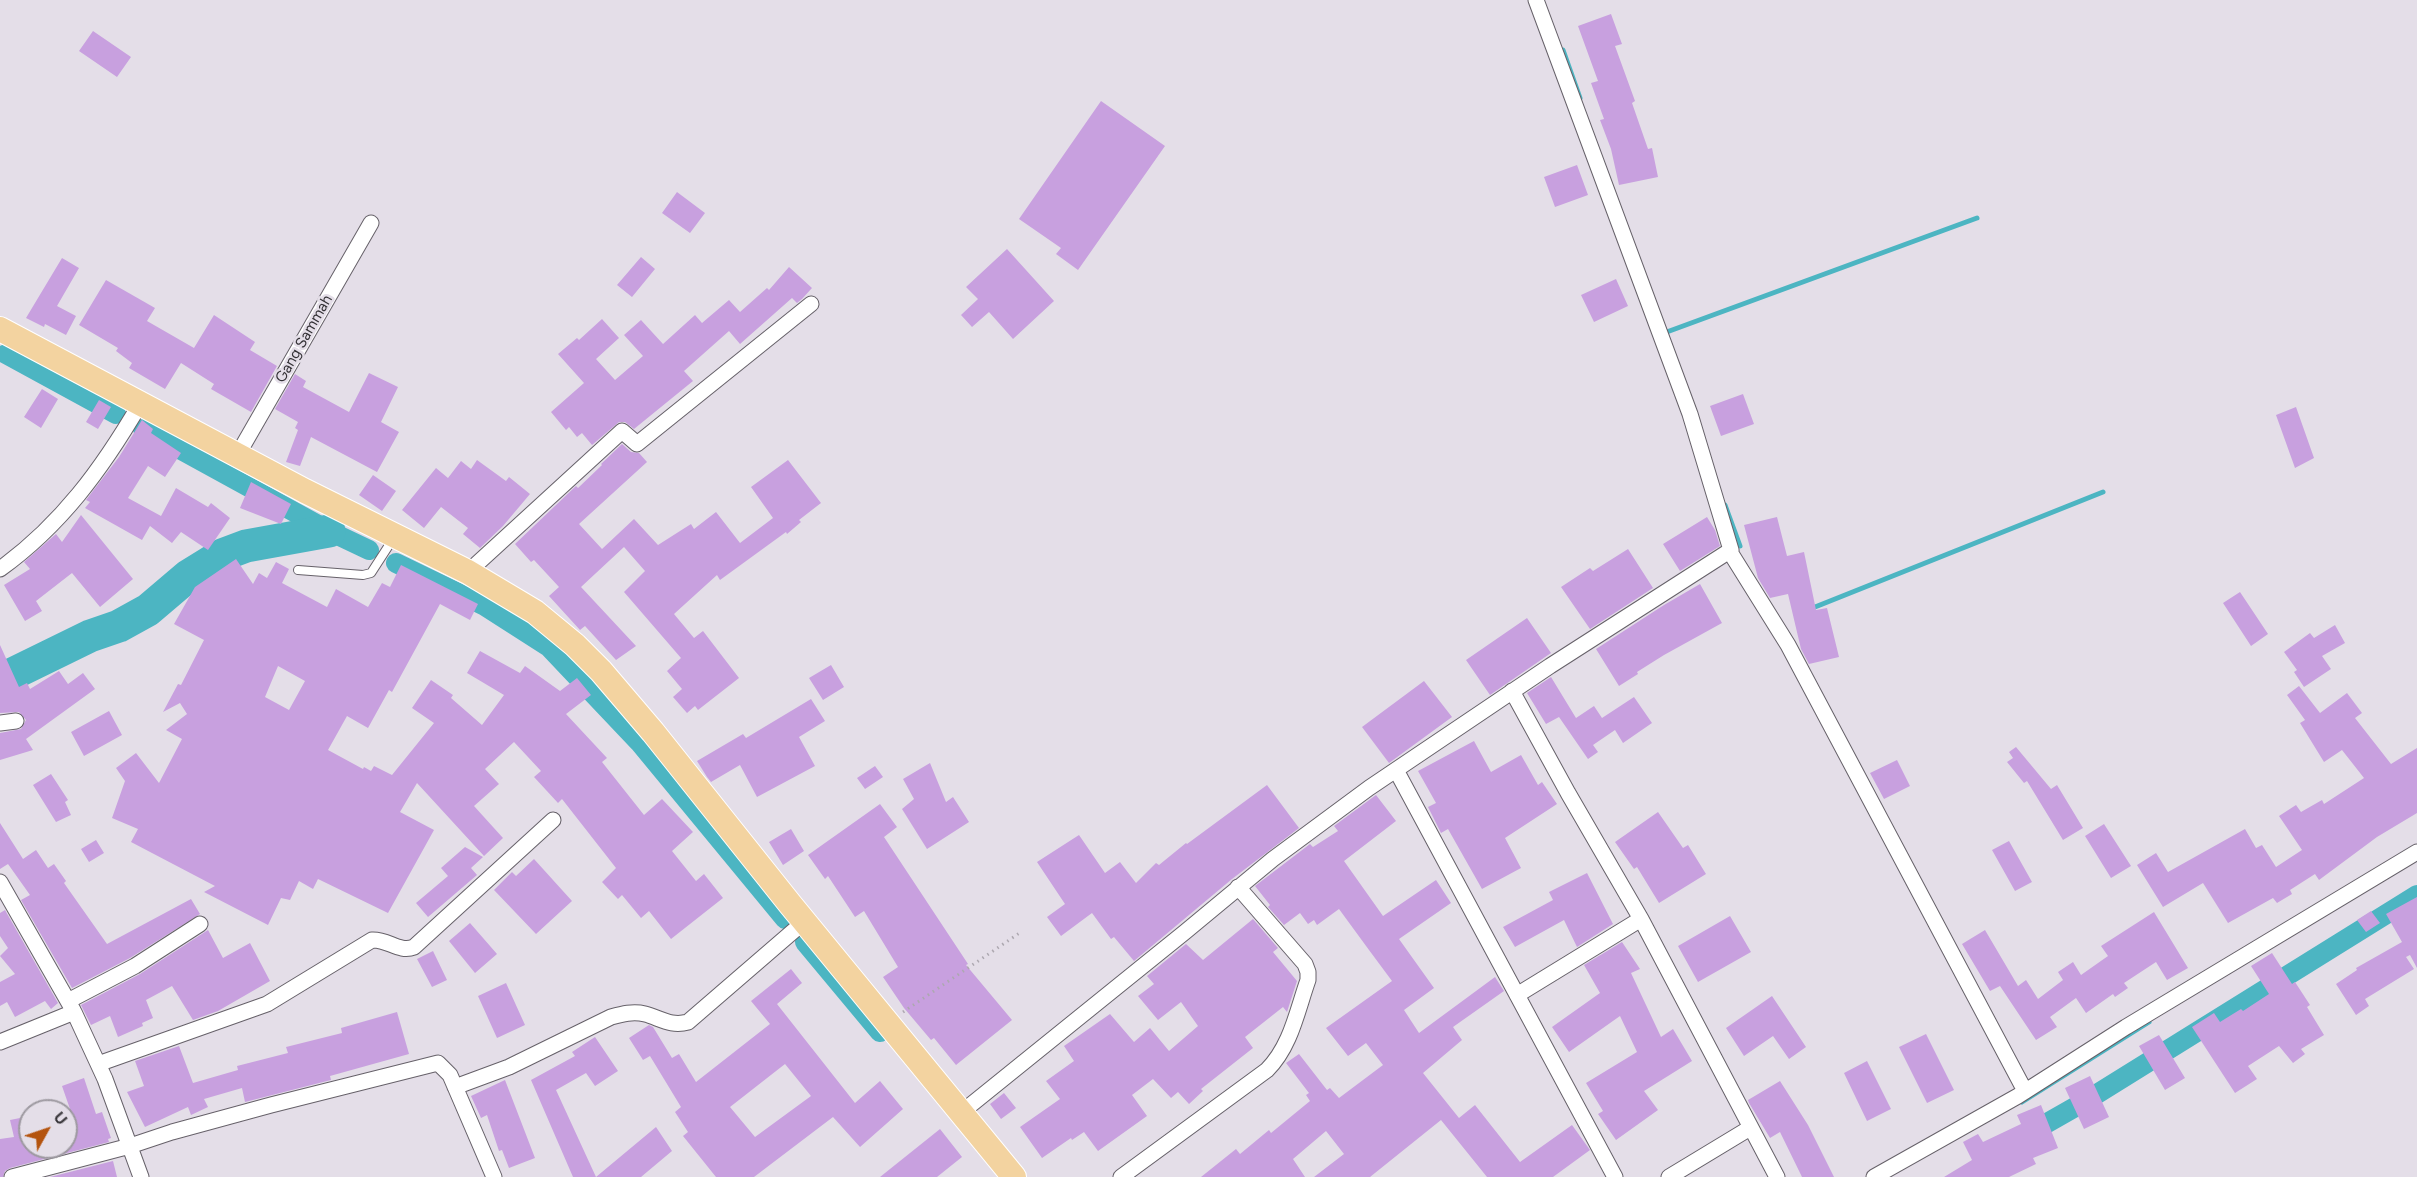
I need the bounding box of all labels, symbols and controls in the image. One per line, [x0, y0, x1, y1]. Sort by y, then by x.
street label: Gang Sammah [272, 292, 336, 386]
north arrow [18, 1099, 78, 1159]
text: U [50, 1108, 72, 1129]

